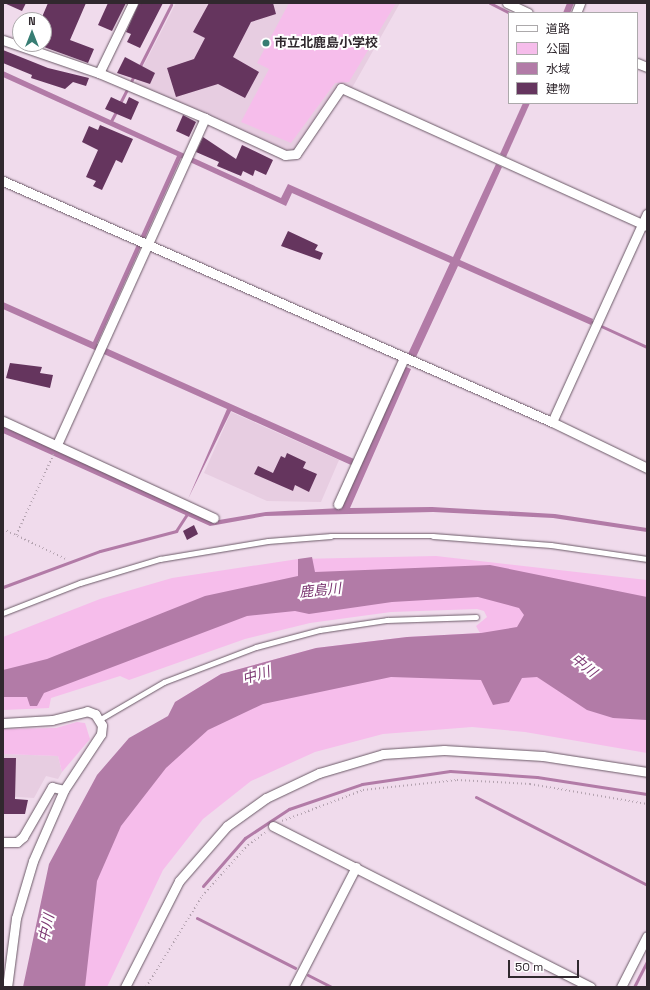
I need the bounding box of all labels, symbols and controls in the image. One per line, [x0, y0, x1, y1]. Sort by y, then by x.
north arrow [12, 12, 52, 52]
legend [508, 12, 638, 104]
text: N [28, 14, 36, 28]
text: 道路 [546, 21, 570, 37]
place label: 市立北鹿島小学校 [274, 35, 378, 51]
marker: 市立北鹿島小学校 [261, 38, 271, 48]
text: 公園 [546, 41, 570, 57]
text: 水域 [546, 61, 570, 77]
text: 建物 [546, 81, 570, 97]
water label: 鹿島川 [298, 579, 342, 601]
water label: 中川 [568, 650, 600, 680]
water label: 中川 [240, 663, 272, 687]
water label: 中川 [35, 912, 57, 944]
scale bar [510, 952, 581, 978]
text: 50 m [515, 959, 543, 975]

